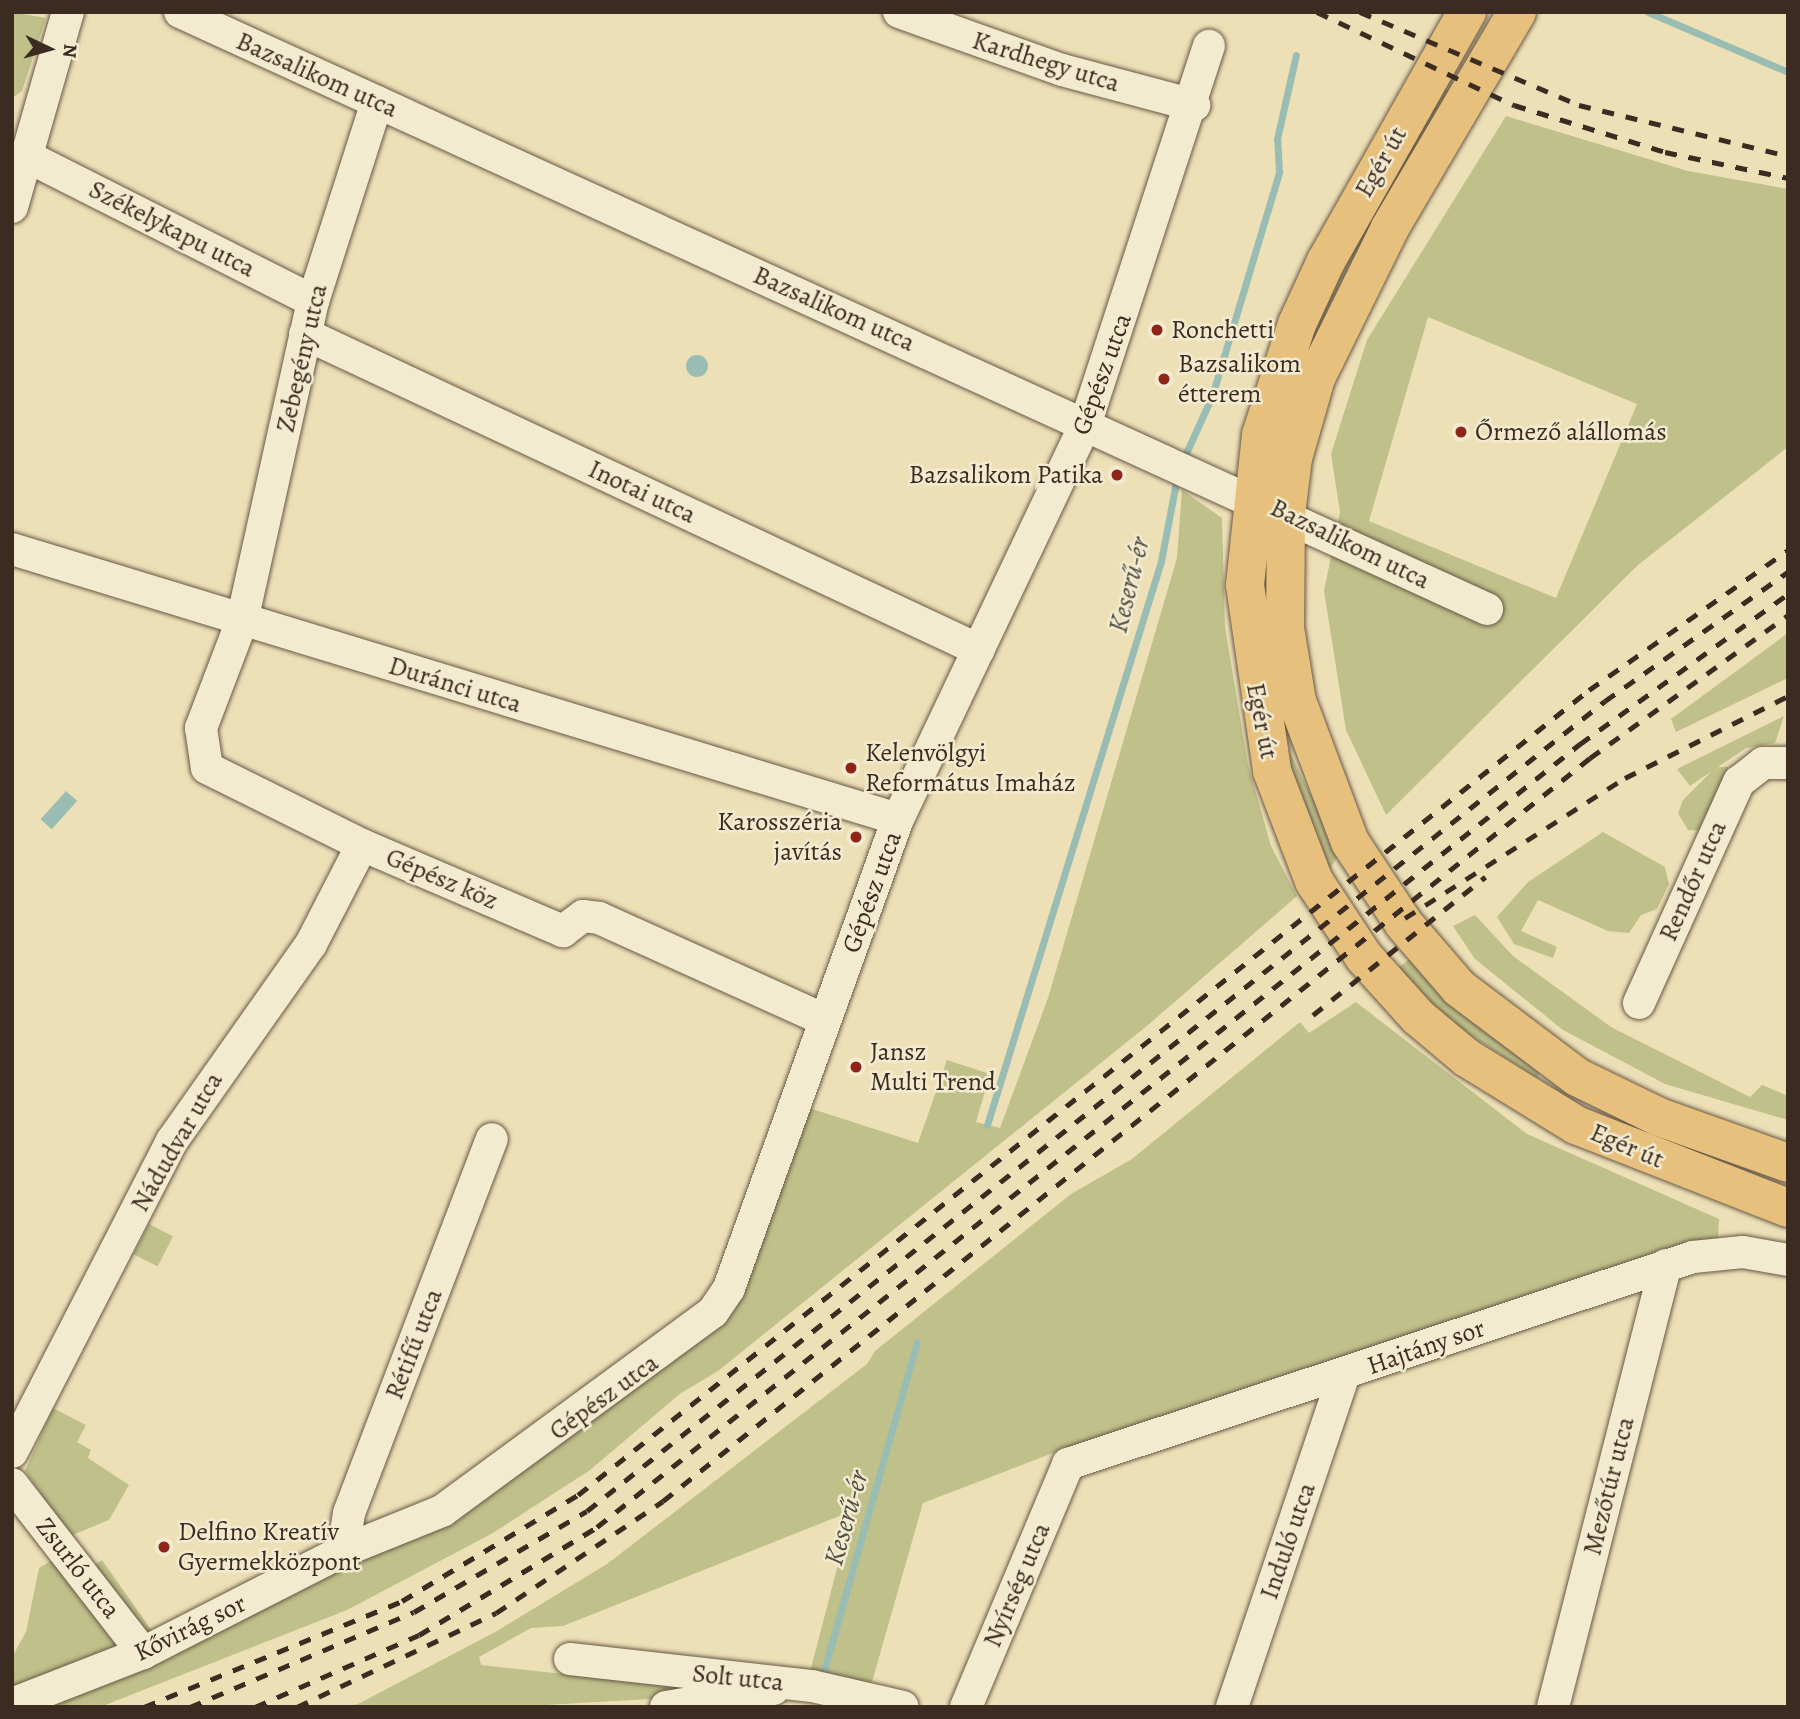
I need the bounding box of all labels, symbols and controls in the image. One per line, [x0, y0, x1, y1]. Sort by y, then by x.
north arrow [14, 14, 84, 84]
street label: Bazsalikom utca [231, 25, 403, 125]
street label: Kardhegy utca [969, 25, 1123, 99]
text: N [56, 43, 83, 59]
street label: Egér út [1348, 121, 1414, 203]
street label: Székelykapu utca [84, 174, 260, 284]
street label: Bazsalikom utca [748, 259, 920, 359]
street label: Zebegény utca [270, 281, 334, 435]
street label: Gépész utca [1066, 309, 1138, 439]
place label: Ronchetti [1171, 314, 1274, 346]
marker: Ronchetti [1149, 322, 1165, 338]
place label: Bazsalikom étterem [1178, 348, 1301, 410]
marker: Bazsalikom étterem [1156, 371, 1172, 387]
place label: Őrmező alállomás [1475, 416, 1667, 448]
marker: Őrmező alállomás [1453, 424, 1469, 440]
street label: Inotai utca [583, 454, 701, 530]
place label: Bazsalikom Patika [909, 459, 1103, 491]
marker: Bazsalikom Patika [1109, 467, 1125, 483]
street label: Bazsalikom utca [1265, 492, 1435, 596]
water label: Keserű-ér [1101, 534, 1157, 636]
street label: Duránci utca [385, 650, 525, 720]
street label: Egér út [1239, 680, 1285, 762]
place label: Kelenvölgyi Református Imaház [865, 737, 1076, 798]
marker: Kelenvölgyi Református Imaház [843, 760, 859, 776]
place label: Karosszéria javítás [717, 806, 842, 868]
street label: Rendőr utca [1653, 816, 1733, 946]
street label: Gépész utca [836, 827, 908, 957]
marker: Karosszéria javítás [848, 829, 864, 845]
street label: Gépész köz [381, 841, 503, 917]
place label: Jansz Multi Trend [870, 1036, 996, 1098]
marker: Jansz Multi Trend [848, 1059, 864, 1075]
street label: Nádudvar utca [124, 1067, 230, 1217]
street label: Egér út [1586, 1117, 1668, 1175]
street label: Rétifű utca [379, 1284, 449, 1404]
street label: Hajtány sor [1363, 1312, 1489, 1382]
street label: Gépész utca [543, 1347, 665, 1447]
street label: Mezőtúr utca [1577, 1414, 1641, 1558]
water label: Keserű-ér [816, 1467, 876, 1569]
street label: Induló utca [1253, 1479, 1323, 1603]
street label: Zsurló utca [29, 1511, 127, 1625]
place label: Delfino Kreatív Gyermekközpont [178, 1516, 361, 1578]
street label: Nyírség utca [977, 1518, 1057, 1652]
marker: Delfino Kreatív Gyermekközpont [156, 1539, 172, 1555]
street label: Kővirág sor [129, 1588, 251, 1668]
street label: Solt utca [691, 1658, 785, 1698]

